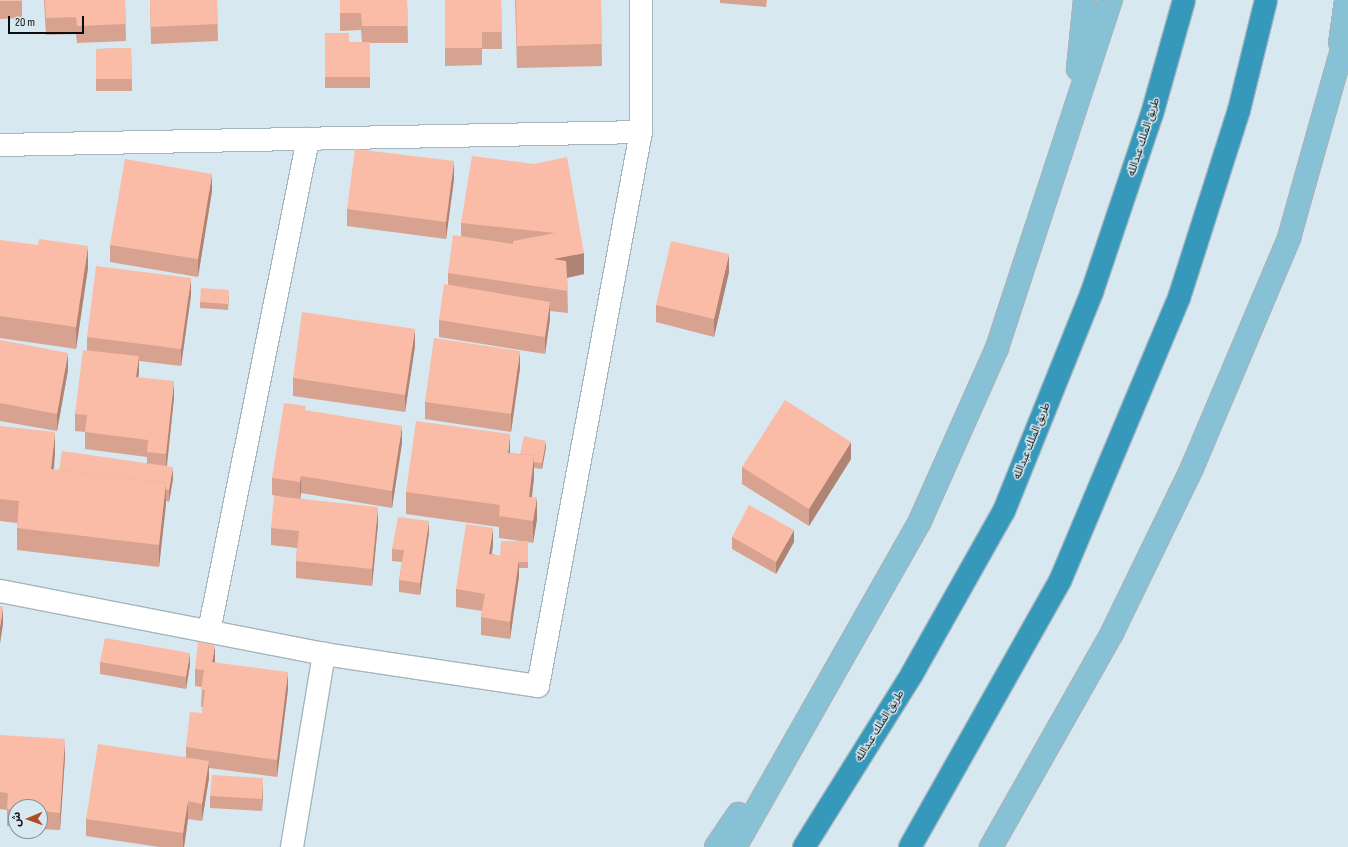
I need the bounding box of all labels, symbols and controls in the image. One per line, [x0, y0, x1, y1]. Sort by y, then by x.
scale bar [10, 8, 86, 34]
text: 20 m [15, 15, 35, 30]
street label: طريق الملك عبدالله [1125, 96, 1163, 178]
street label: طريق الملك عبدالله [1011, 401, 1053, 481]
street label: طريق الملك عبدالله [853, 688, 907, 764]
north arrow [8, 799, 48, 839]
text: ش [10, 812, 23, 827]

